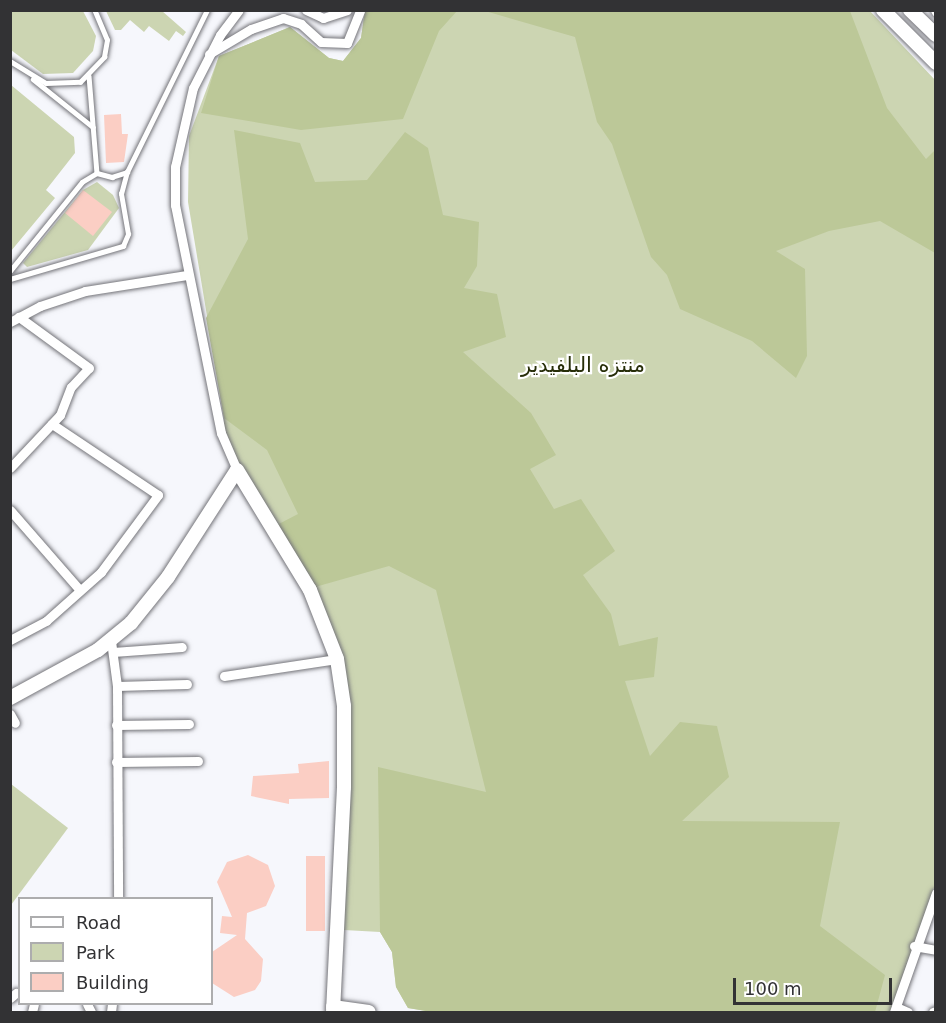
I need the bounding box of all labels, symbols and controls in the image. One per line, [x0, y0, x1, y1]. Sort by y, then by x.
park label: منتزه البلفيدير [521, 352, 645, 378]
legend [18, 897, 213, 1005]
text: Road [76, 912, 121, 933]
text: Park [76, 942, 115, 963]
scale bar [736, 966, 895, 1004]
text: Building [76, 972, 149, 993]
text: 100 m [744, 978, 802, 999]

